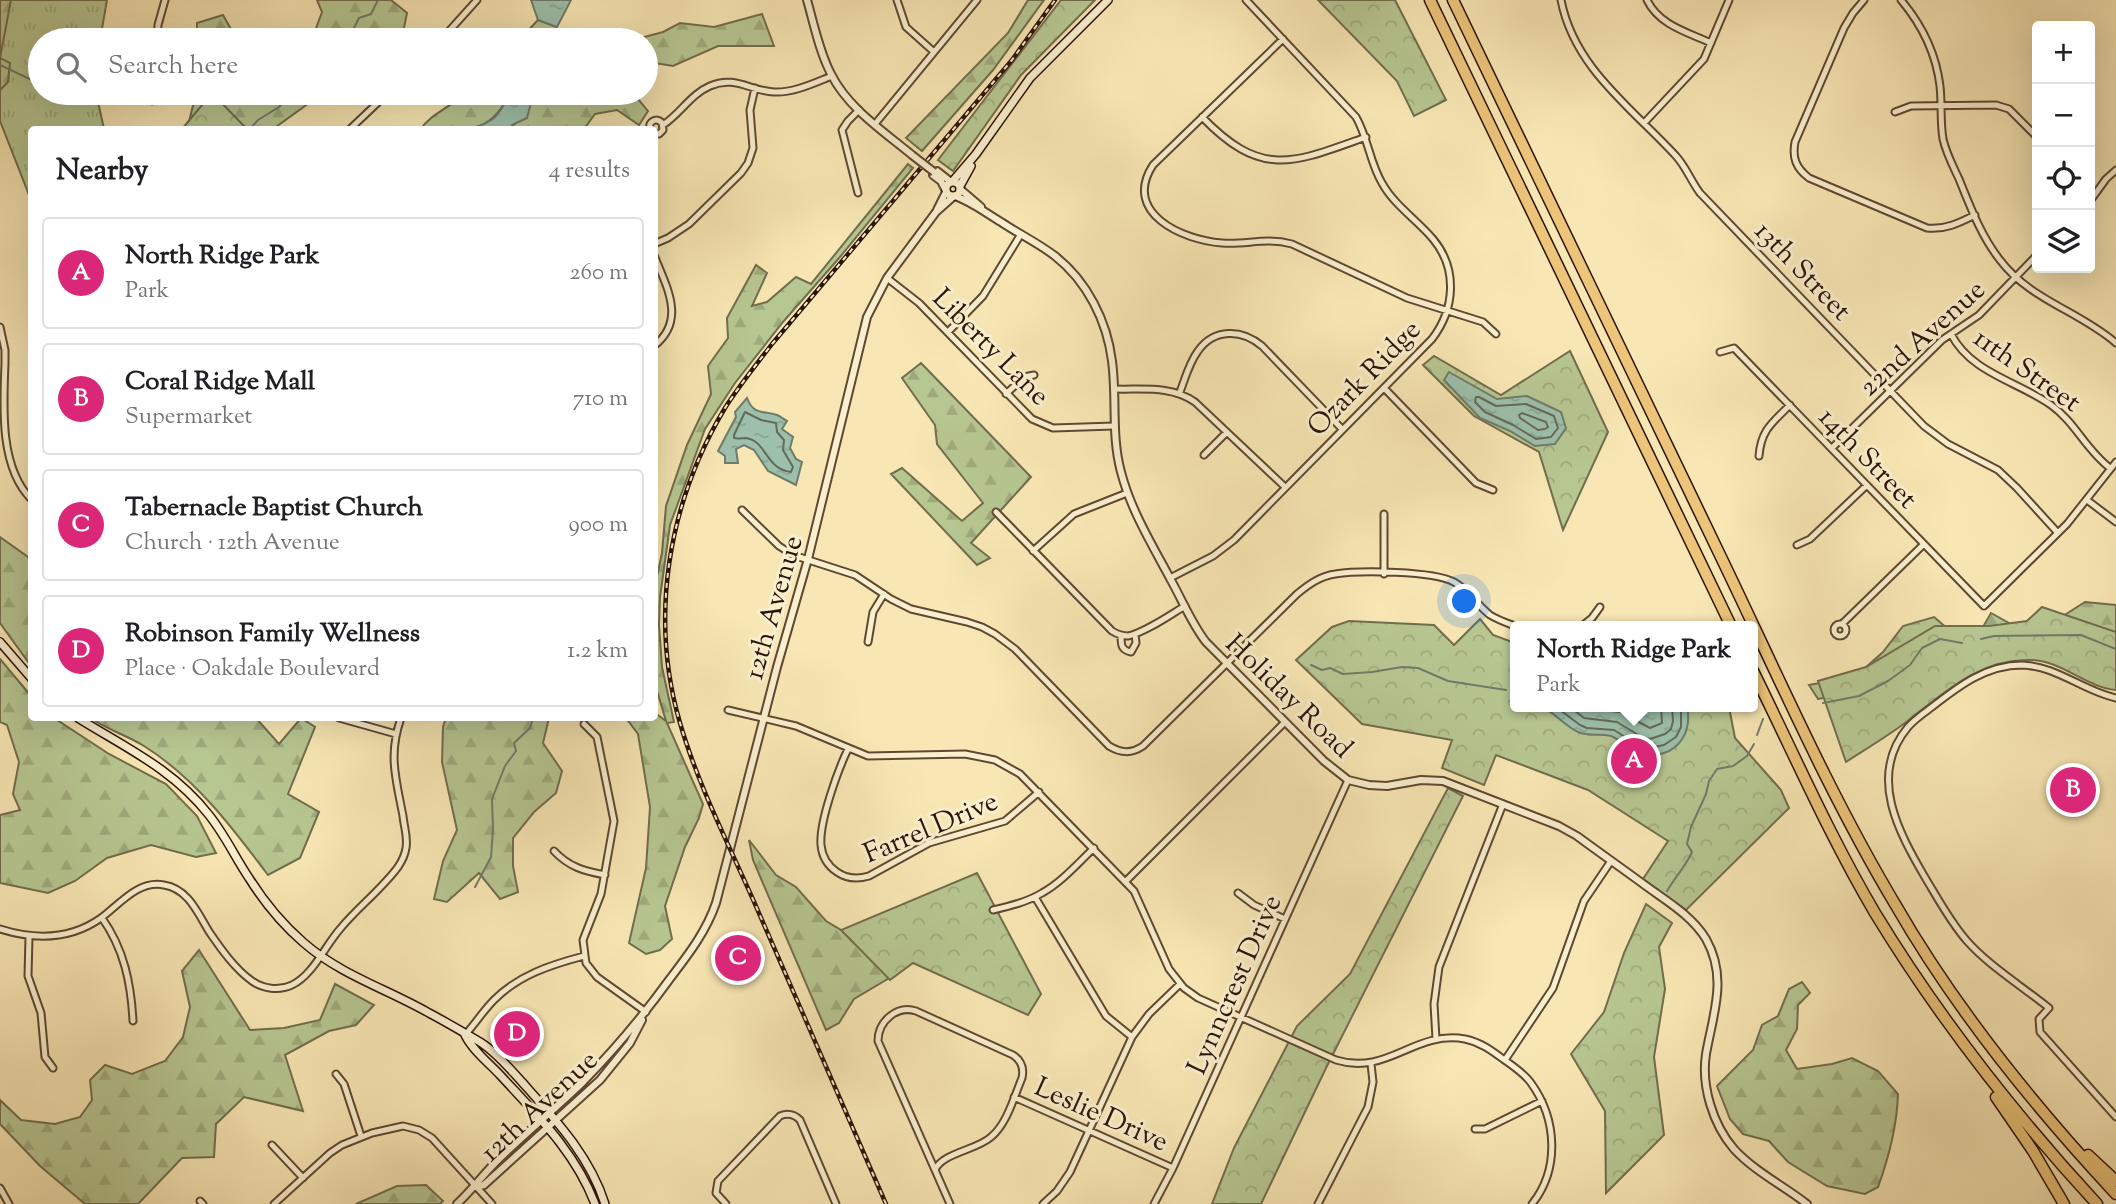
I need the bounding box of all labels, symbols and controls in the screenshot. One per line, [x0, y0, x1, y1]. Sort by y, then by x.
map controls [2032, 21, 2095, 273]
button: + [2032, 21, 2095, 84]
search box [28, 28, 658, 105]
icon: search [52, 48, 90, 86]
text: Search here [108, 48, 238, 85]
button: − [2032, 84, 2095, 147]
button: locate [2032, 147, 2095, 210]
text: Nearby [56, 150, 148, 193]
text: 4 results [549, 155, 630, 188]
button: layers [2032, 210, 2095, 273]
street label: 13th Street [1744, 213, 1860, 331]
text: North Ridge Park [125, 238, 319, 275]
text: A [72, 257, 90, 290]
text: 260 m [570, 257, 628, 290]
street label: 22nd Avenue [1851, 272, 1995, 407]
text: Park [125, 275, 169, 308]
street label: Liberty Lane [922, 280, 1058, 416]
street label: Ozark Ridge [1299, 312, 1431, 446]
street label: 11th Street [1964, 320, 2089, 423]
text: Coral Ridge Mall [125, 364, 315, 401]
text: B [74, 383, 88, 416]
text: 710 m [573, 383, 628, 416]
street label: 14th Street [1808, 399, 1926, 519]
text: Supermarket [125, 401, 252, 434]
text: Tabernacle Baptist Church [125, 490, 423, 527]
text: C [72, 509, 90, 542]
text: 900 m [569, 509, 628, 542]
text: Church · 12th Avenue [125, 527, 340, 560]
street label: 12th Avenue [735, 531, 815, 684]
your location [1447, 584, 1481, 618]
text: Robinson Family Wellness [125, 616, 420, 653]
popup [1510, 621, 1758, 712]
street label: Holiday Road [1215, 626, 1361, 769]
text: North Ridge Park [1537, 632, 1731, 669]
text: D [72, 635, 90, 668]
text: 1.2 km [567, 635, 628, 668]
text: Place · Oakdale Boulevard [125, 653, 380, 686]
text: Park [1537, 669, 1581, 702]
pin: A [1611, 735, 1657, 787]
pin: B [2050, 764, 2096, 816]
street label: Farrel Drive [858, 782, 1005, 875]
street label: Lynncrest Drive [1178, 889, 1293, 1081]
pin: C [715, 932, 761, 984]
pin: D [494, 1008, 540, 1060]
street label: 12th Avenue [472, 1042, 608, 1172]
street label: Leslie Drive [1027, 1068, 1174, 1163]

